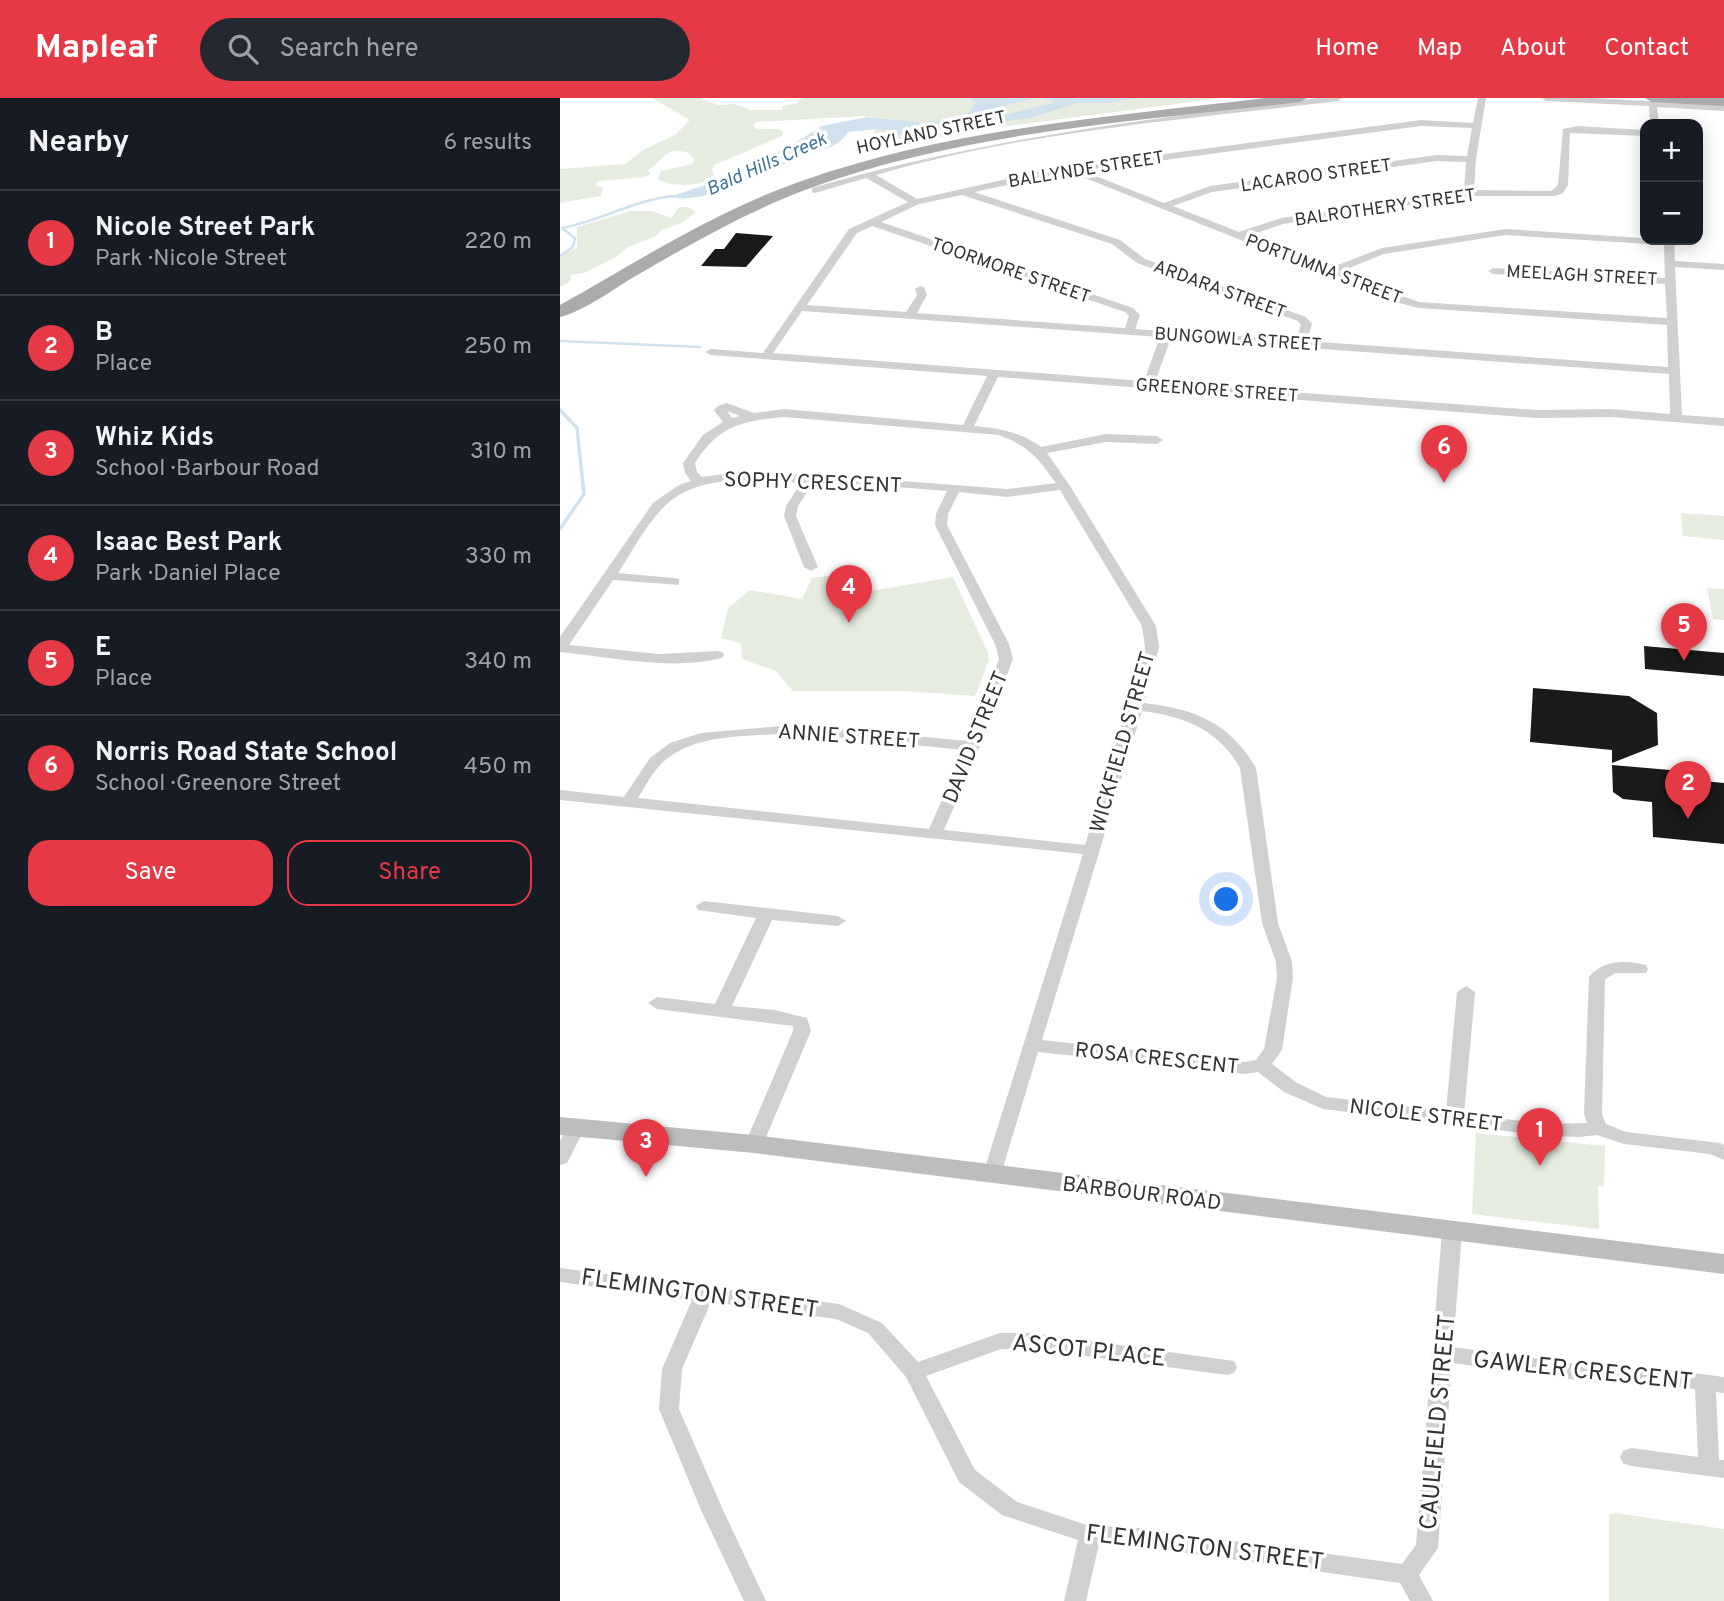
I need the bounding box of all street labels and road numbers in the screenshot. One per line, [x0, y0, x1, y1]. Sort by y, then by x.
street label: HOYLAND STREET [855, 106, 1008, 161]
street label: BALLYNDE STREET [1007, 147, 1166, 194]
street label: LACAROO STREET [1239, 155, 1393, 198]
street label: BALROTHERY STREET [1293, 184, 1477, 233]
street label: PORTUMNA STREET [1242, 230, 1405, 311]
street label: TOORMORE STREET [928, 233, 1093, 309]
street label: ARDARA STREET [1150, 256, 1289, 325]
street label: MEELAGH STREET [1506, 261, 1658, 292]
street label: BUNGOWLA STREET [1154, 323, 1322, 358]
street label: GREENORE STREET [1135, 374, 1299, 409]
street label: SOPHY CRESCENT [723, 467, 902, 500]
street label: WICKFIELD STREET [1085, 649, 1162, 836]
street label: DAVID STREET [938, 668, 1015, 808]
street label: ANNIE STREET [777, 719, 921, 756]
street label: ROSA CRESCENT [1073, 1037, 1240, 1082]
street label: NICOLE STREET [1348, 1094, 1504, 1139]
street label: BARBOUR ROAD [1061, 1171, 1223, 1218]
street label: FLEMINGTON STREET [579, 1263, 820, 1327]
street label: CAULFIELD STREET [1415, 1313, 1463, 1531]
street label: ASCOT PLACE [1011, 1329, 1167, 1375]
street label: GAWLER CRESCENT [1472, 1346, 1694, 1398]
street label: FLEMINGTON STREET [1084, 1520, 1325, 1578]

